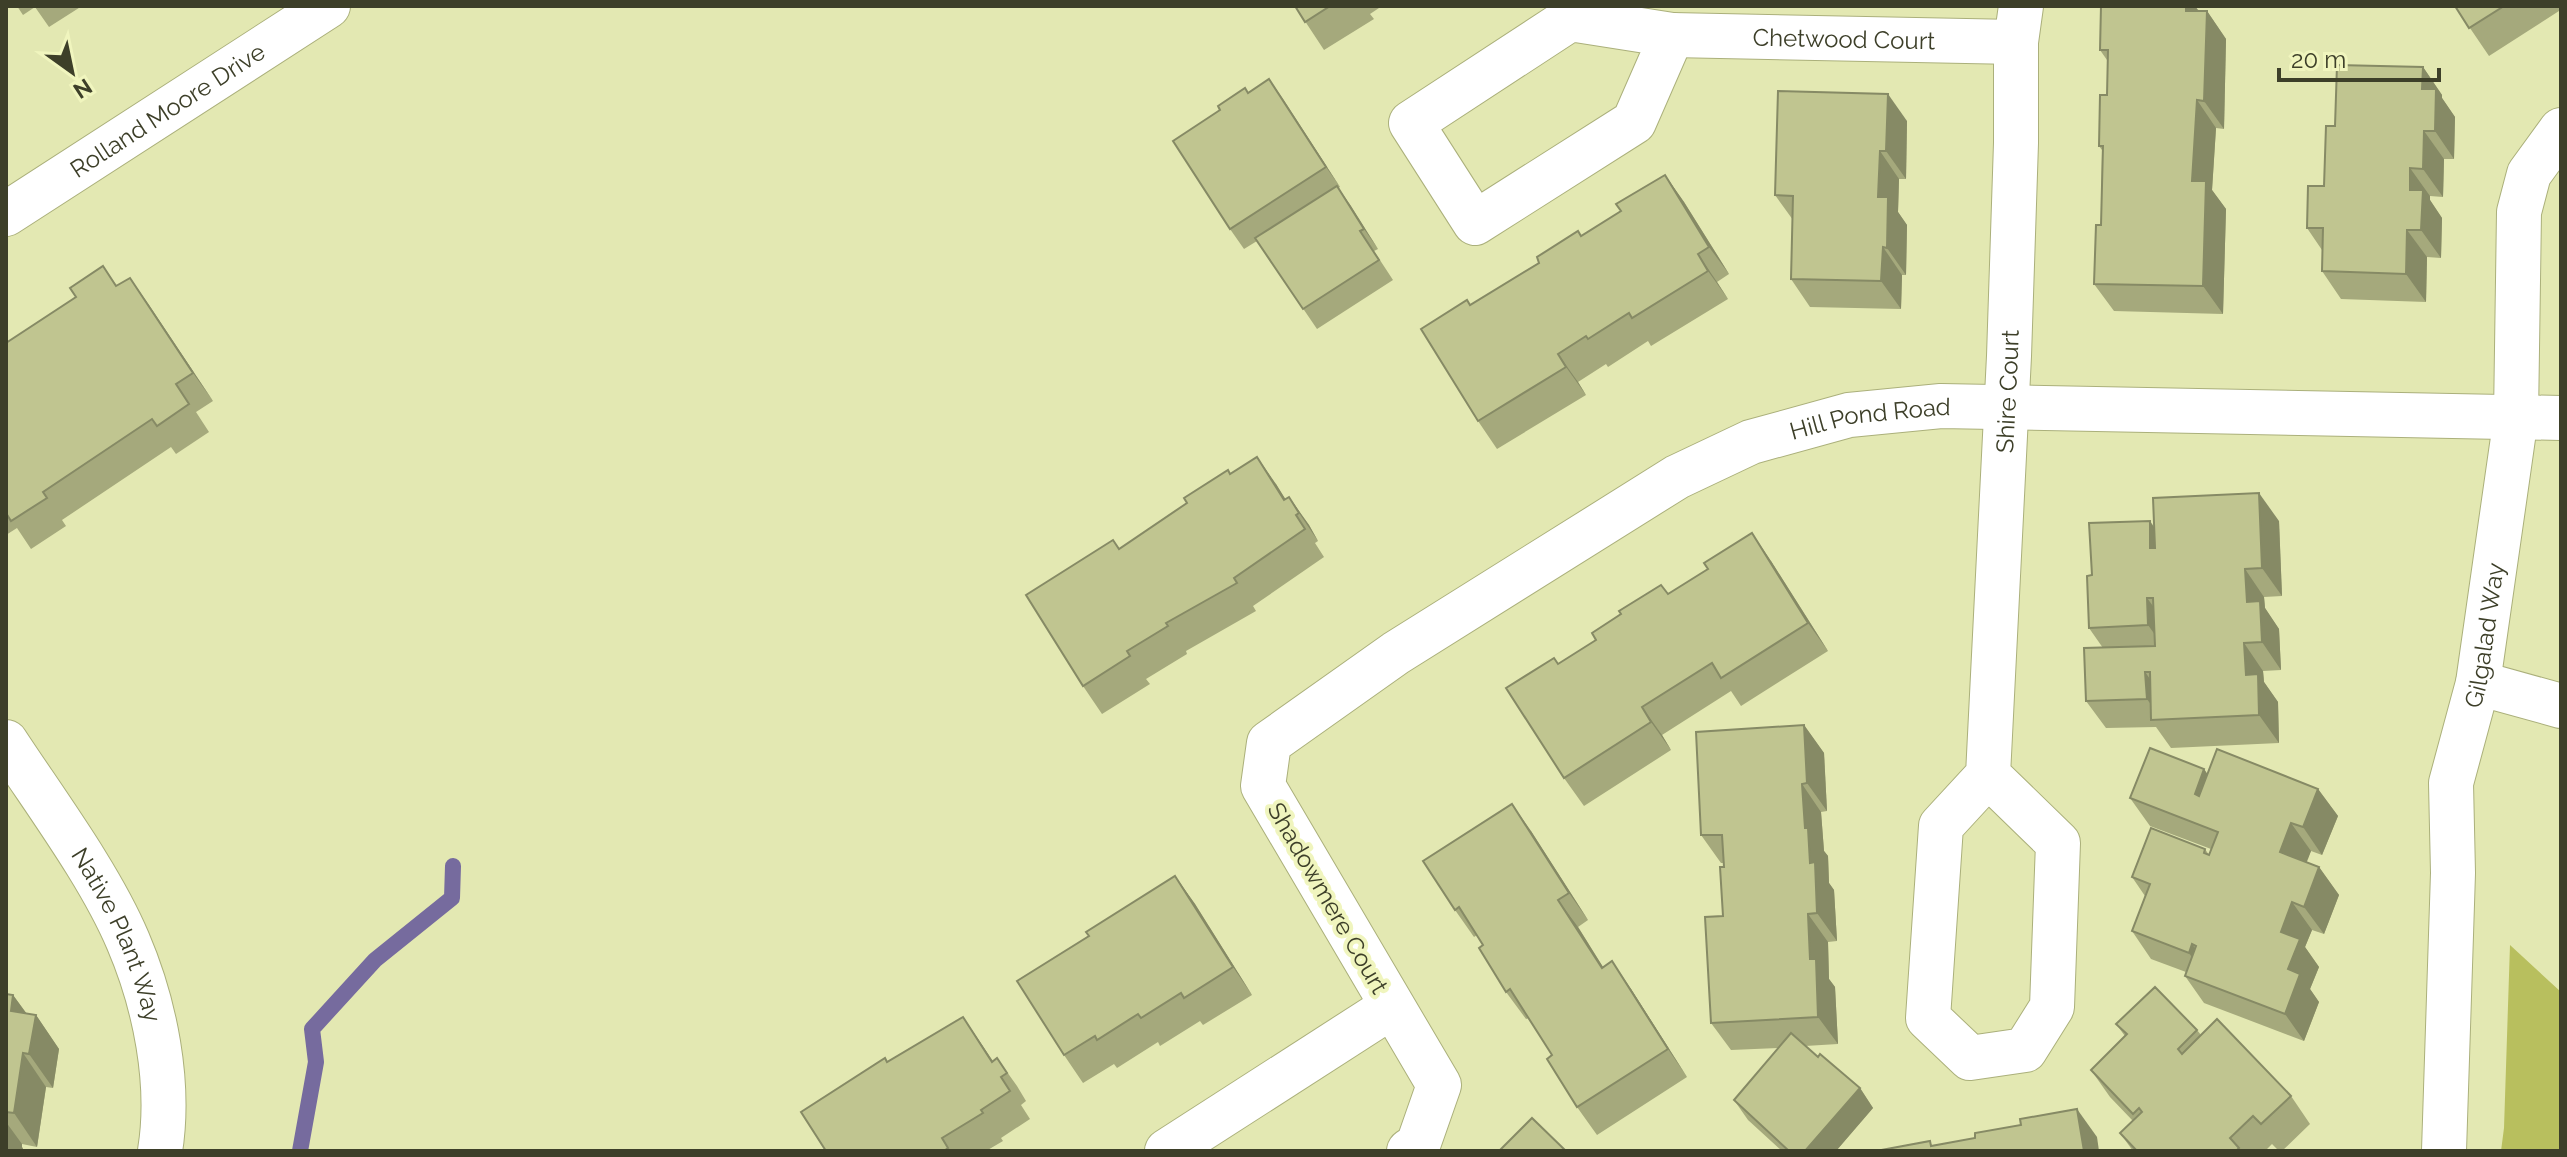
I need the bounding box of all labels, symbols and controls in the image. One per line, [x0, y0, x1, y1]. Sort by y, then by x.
street label: Chetwood Court [1752, 22, 1936, 55]
north arrow [32, 32, 112, 112]
scale bar [2279, 32, 2439, 82]
street label: Rolland Moore Drive [65, 36, 270, 183]
text: 20 m [2291, 45, 2346, 74]
text: N [69, 73, 97, 104]
street label: Shire Court [1990, 329, 2024, 454]
street label: Hill Pond Road [1786, 391, 1951, 445]
street label: Gilgalad Way [2458, 561, 2510, 711]
street label: Shadowmere Court [1261, 797, 1395, 999]
street label: Native Plant Way [66, 842, 168, 1025]

